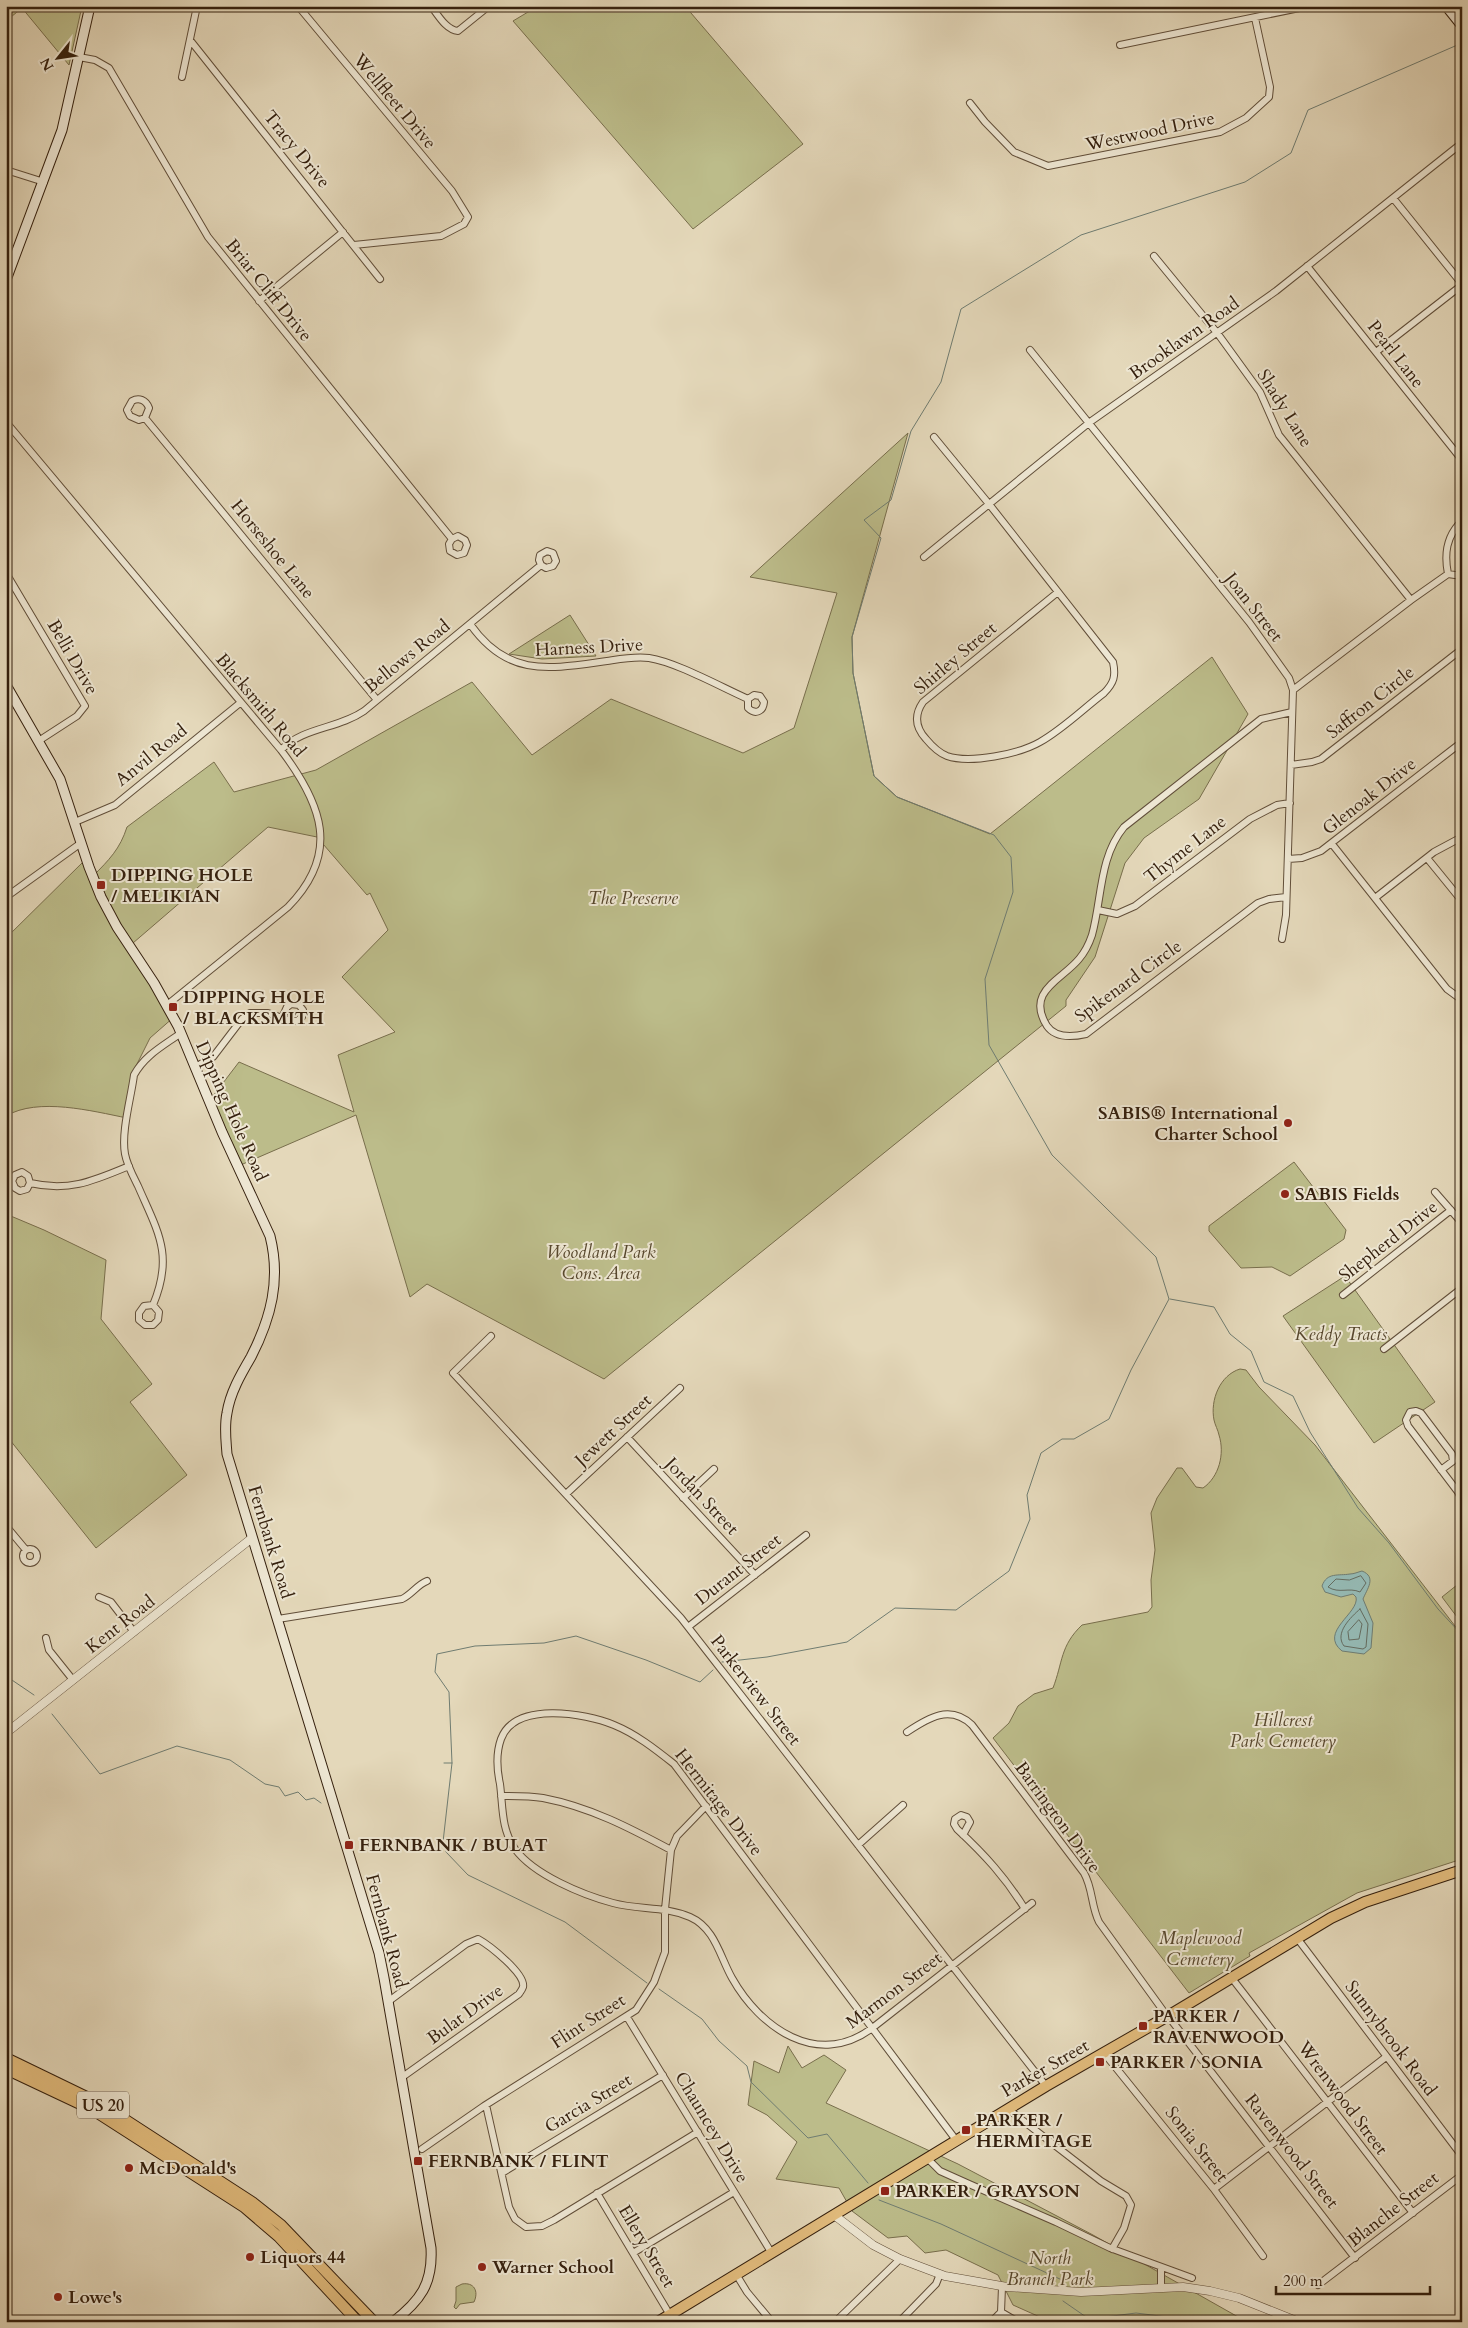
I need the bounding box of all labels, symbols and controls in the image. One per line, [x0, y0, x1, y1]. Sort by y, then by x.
north arrow [32, 32, 82, 82]
street label: Wellfleet Drive [347, 47, 442, 155]
text: N [36, 54, 58, 74]
street label: Tracy Drive [257, 105, 336, 194]
street label: Westwood Drive [1082, 106, 1217, 158]
street label: Briar Cliff Drive [219, 234, 318, 347]
street label: Brooklawn Road [1124, 291, 1245, 386]
street label: Pearl Lane [1361, 315, 1430, 393]
street label: Shady Lane [1251, 364, 1318, 452]
street label: Horseshoe Lane [225, 494, 320, 604]
street label: Joan Street [1217, 565, 1289, 648]
street label: Bellows Road [359, 614, 456, 699]
street label: Belli Drive [41, 615, 104, 699]
street label: Shirley Street [909, 616, 1002, 700]
street label: Harness Drive [534, 632, 644, 663]
street label: Blacksmith Road [210, 648, 312, 763]
street label: Saffron Circle [1321, 660, 1420, 745]
street label: Anvil Road [110, 718, 193, 792]
street label: Glenoak Drive [1317, 752, 1421, 841]
street label: Thyme Lane [1139, 809, 1232, 889]
place label: DIPPING HOLE / MELIKIAN [111, 863, 253, 909]
marker: DIPPING HOLE / MELIKIAN [95, 879, 107, 891]
park label: The Preserve [588, 886, 679, 911]
street label: Spikenard Circle [1070, 934, 1187, 1029]
place label: DIPPING HOLE / BLACKSMITH [183, 985, 325, 1031]
marker: DIPPING HOLE / BLACKSMITH [167, 1001, 179, 1013]
street label: Dipping Hole Road [189, 1037, 274, 1186]
place label: SABIS® International Charter School [1098, 1101, 1278, 1147]
marker: SABIS® International Charter School [1282, 1117, 1294, 1129]
place label: SABIS Fields [1295, 1182, 1400, 1207]
marker: SABIS Fields [1279, 1188, 1291, 1200]
street label: Shepherd Drive [1334, 1195, 1443, 1288]
park label: Woodland Park Cons. Area [546, 1240, 656, 1286]
park label: Keddy Tracts [1295, 1322, 1387, 1347]
street label: Jewett Street [567, 1388, 657, 1474]
street label: Jordan Street [657, 1450, 744, 1541]
street label: Fernbank Road [241, 1483, 300, 1602]
street label: Durant Street [690, 1528, 787, 1611]
street label: Kent Road [80, 1589, 161, 1659]
street label: Parkerview Street [704, 1630, 807, 1751]
park label: Hillcrest Park Cemetery [1230, 1708, 1336, 1754]
street label: Hermitage Drive [669, 1743, 769, 1861]
street label: Barrington Drive [1009, 1756, 1107, 1878]
place label: FERNBANK / BULAT [359, 1833, 548, 1858]
marker: FERNBANK / BULAT [343, 1839, 355, 1851]
street label: Fernbank Road [359, 1871, 414, 1991]
park label: Maplewood Cemetery [1159, 1926, 1242, 1972]
street label: Marmon Street [841, 1946, 948, 2035]
street label: Sunnybrook Road [1339, 1975, 1443, 2101]
street label: Bulat Drive [422, 1978, 508, 2051]
street label: Flint Street [546, 1988, 631, 2055]
place label: PARKER / RAVENWOOD [1153, 2004, 1284, 2050]
marker: PARKER / RAVENWOOD [1137, 2020, 1149, 2032]
street label: Parker Street [997, 2033, 1094, 2104]
street label: Wrenwood Street [1291, 2035, 1394, 2161]
place label: PARKER / SONIA [1110, 2050, 1263, 2075]
marker: PARKER / SONIA [1094, 2056, 1106, 2068]
street label: Garcia Street [540, 2067, 637, 2139]
street label: Chauncey Drive [668, 2067, 755, 2188]
street label: Ravenwood Street [1239, 2089, 1345, 2214]
road number: US 20 [77, 2092, 129, 2118]
street label: Sonia Street [1159, 2101, 1234, 2188]
place label: PARKER / HERMITAGE [976, 2108, 1092, 2154]
marker: PARKER / HERMITAGE [960, 2124, 972, 2136]
place label: FERNBANK / FLINT [428, 2149, 609, 2174]
marker: FERNBANK / FLINT [412, 2155, 424, 2167]
place label: McDonald's [139, 2156, 236, 2181]
marker: McDonald's [123, 2162, 135, 2174]
street label: Blanche Street [1343, 2166, 1444, 2253]
place label: PARKER / GRAYSON [895, 2179, 1080, 2204]
marker: PARKER / GRAYSON [879, 2185, 891, 2197]
street label: Ellery Street [612, 2200, 681, 2293]
place label: Liquors 44 [260, 2245, 346, 2270]
park label: North Branch Park [1007, 2246, 1093, 2292]
marker: Liquors 44 [244, 2251, 256, 2263]
place label: Warner School [491, 2255, 614, 2280]
marker: Warner School [476, 2261, 488, 2273]
scale bar [1276, 2263, 1429, 2295]
text: 200 m [1283, 2271, 1323, 2291]
place label: Lowe's [68, 2285, 122, 2310]
marker: Lowe's [52, 2291, 64, 2303]

